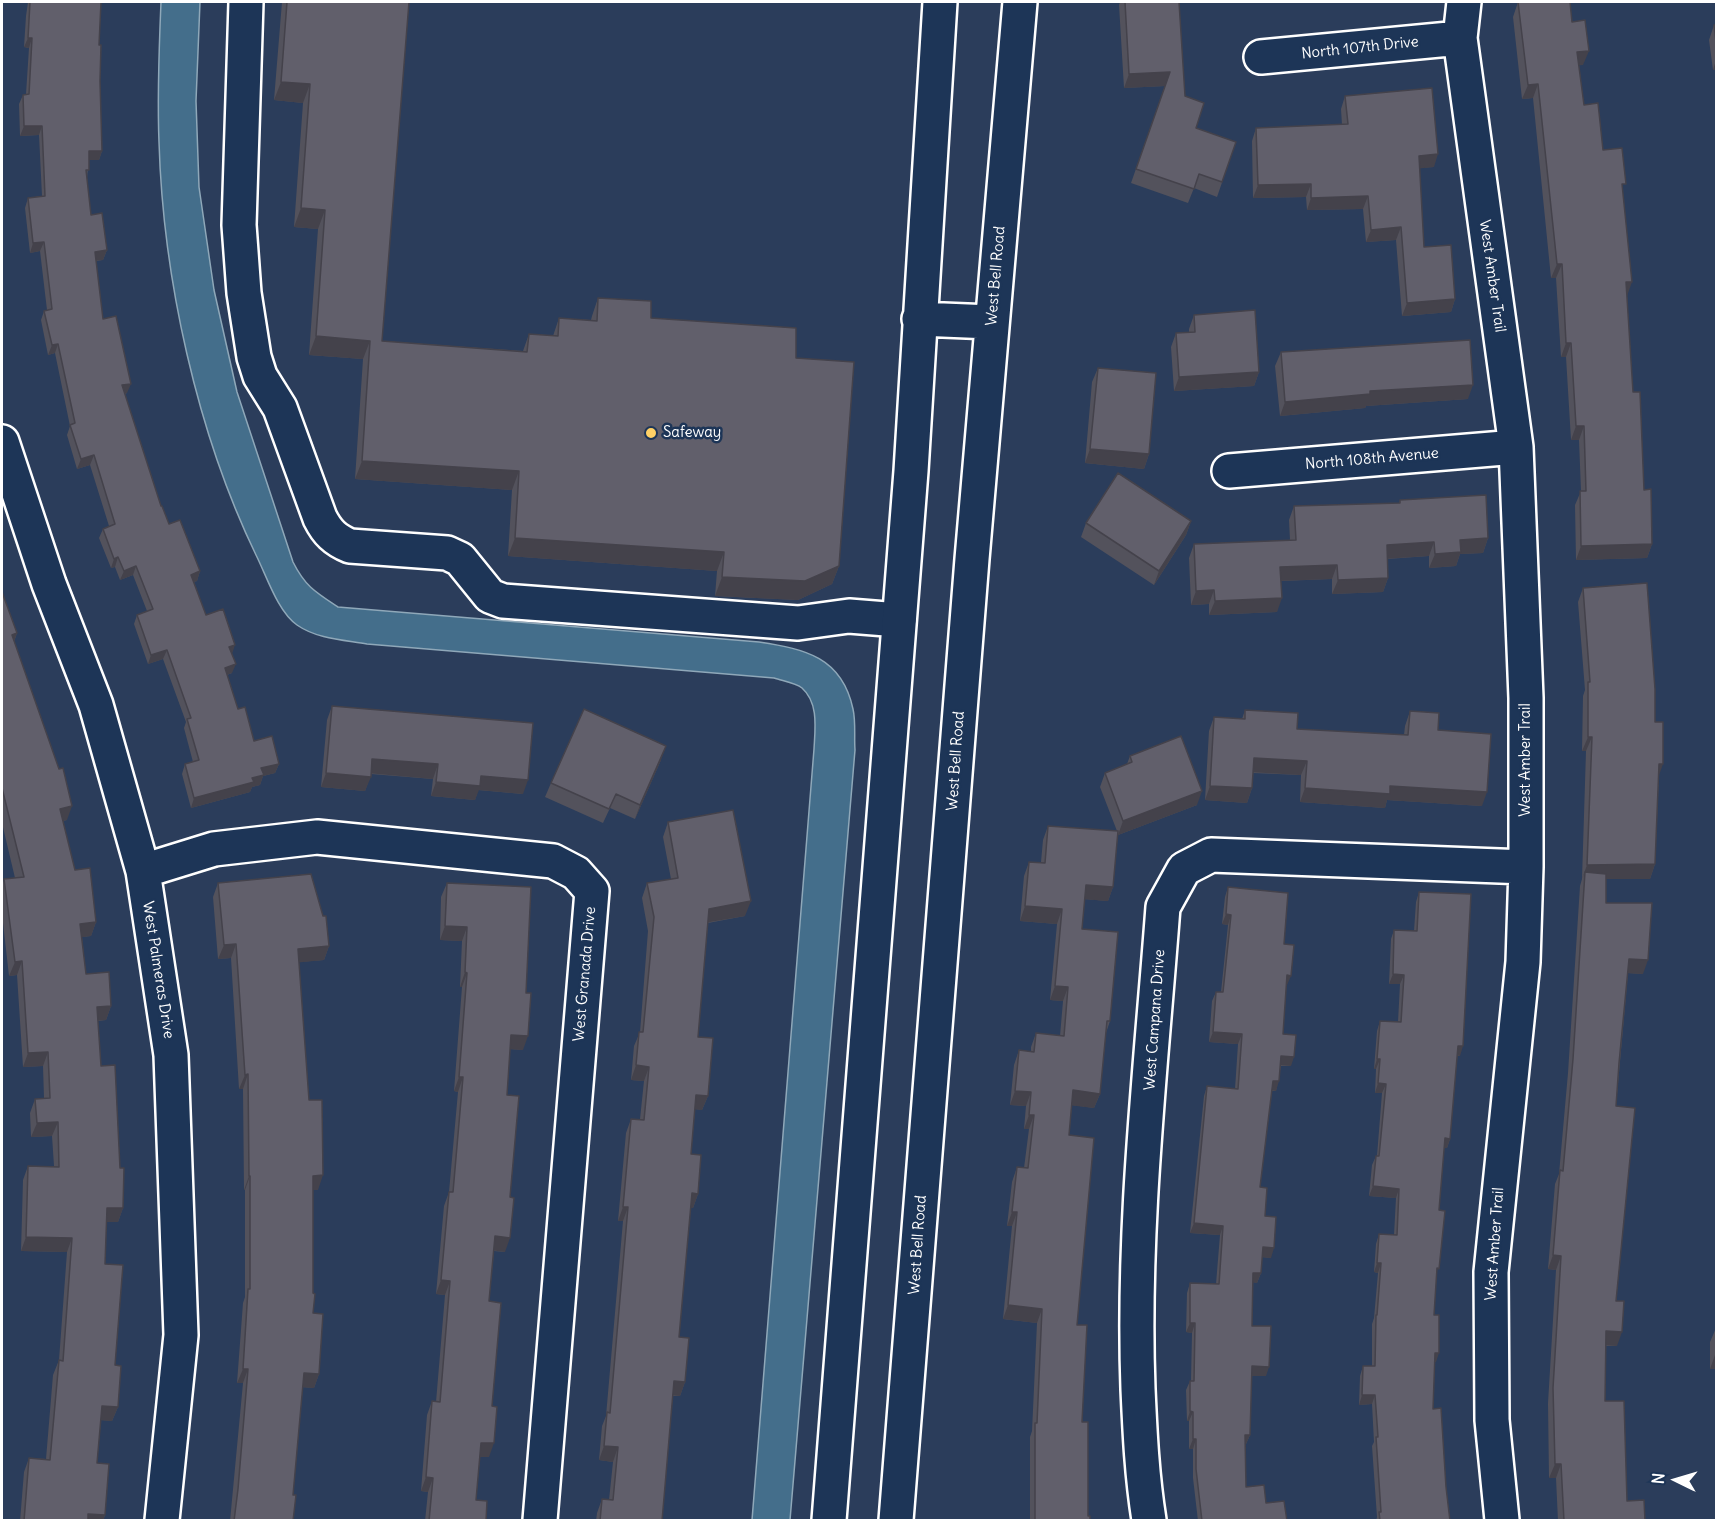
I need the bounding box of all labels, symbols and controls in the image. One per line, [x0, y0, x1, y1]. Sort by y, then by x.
street label: North 107th Drive [1300, 33, 1420, 63]
street label: West Amber Trail [1475, 219, 1509, 333]
street label: West Bell Road [983, 225, 1009, 327]
place label: Safeway [663, 424, 721, 442]
marker: Safeway [644, 426, 658, 440]
street label: North 108th Avenue [1304, 444, 1440, 474]
street label: West Amber Trail [1517, 703, 1535, 817]
street label: West Bell Road [944, 710, 968, 812]
street label: West Palmeras Drive [138, 900, 178, 1040]
street label: West Granada Drive [570, 906, 600, 1042]
street label: West Campana Drive [1141, 949, 1169, 1091]
street label: West Amber Trail [1482, 1187, 1508, 1301]
street label: West Bell Road [906, 1194, 930, 1296]
north arrow [1646, 1450, 1706, 1510]
text: N [1648, 1472, 1669, 1485]

